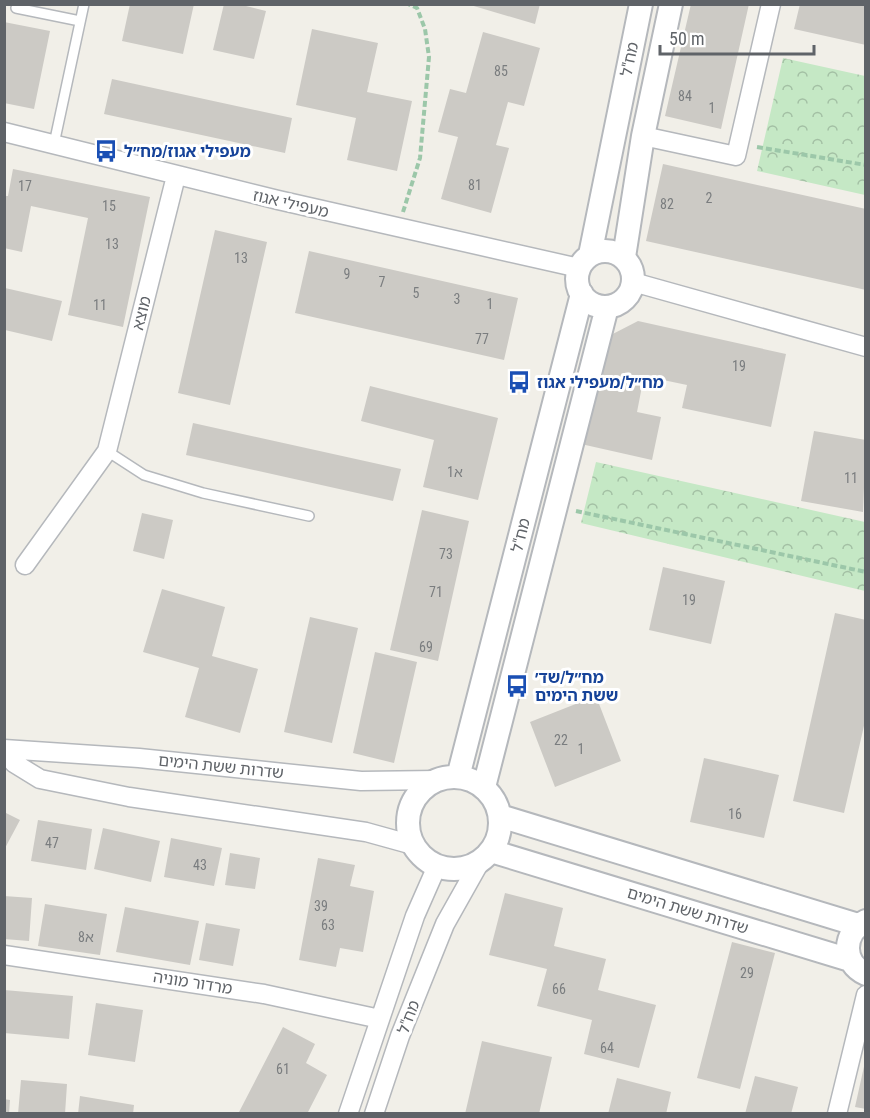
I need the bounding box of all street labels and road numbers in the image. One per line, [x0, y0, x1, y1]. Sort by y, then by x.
street label: מח"ל [617, 40, 642, 78]
street label: מעפילי אגוז [251, 186, 331, 221]
street label: מוצא [128, 294, 155, 332]
street label: מח"ל [507, 516, 534, 554]
street label: שדרות ששת הימים [157, 750, 285, 783]
street label: שדרות ששת הימים [625, 883, 751, 938]
street label: מרדור מוניה [152, 967, 234, 998]
street label: מח"ל [393, 998, 424, 1037]

